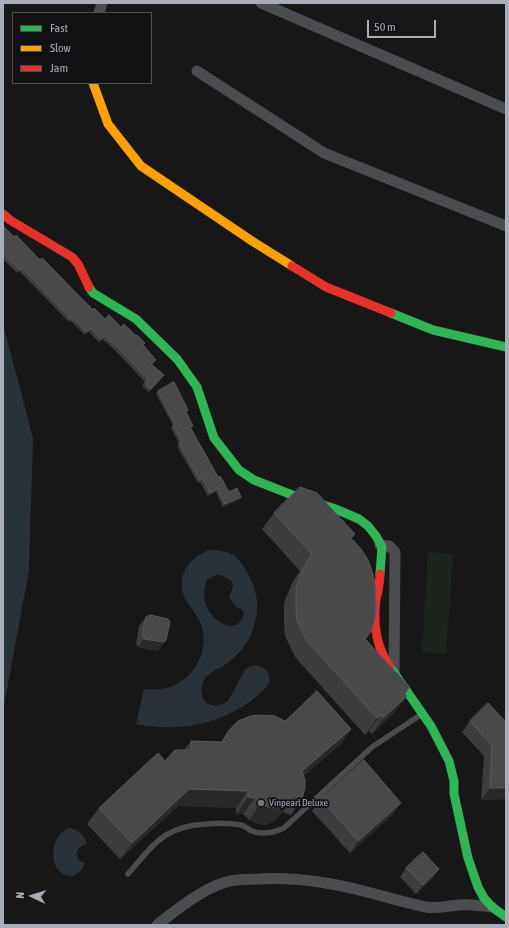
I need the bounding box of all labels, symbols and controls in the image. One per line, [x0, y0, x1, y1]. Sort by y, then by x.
legend [12, 12, 152, 84]
scale bar [369, 12, 438, 38]
text: 50 m [374, 20, 396, 34]
text: Fast [50, 21, 68, 35]
text: Slow [50, 41, 71, 55]
text: Jam [50, 61, 68, 75]
place label: Vinpearl Deluxe [269, 797, 328, 809]
marker: Vinpearl Deluxe [256, 798, 266, 808]
north arrow [12, 876, 52, 916]
text: N [14, 892, 26, 899]

